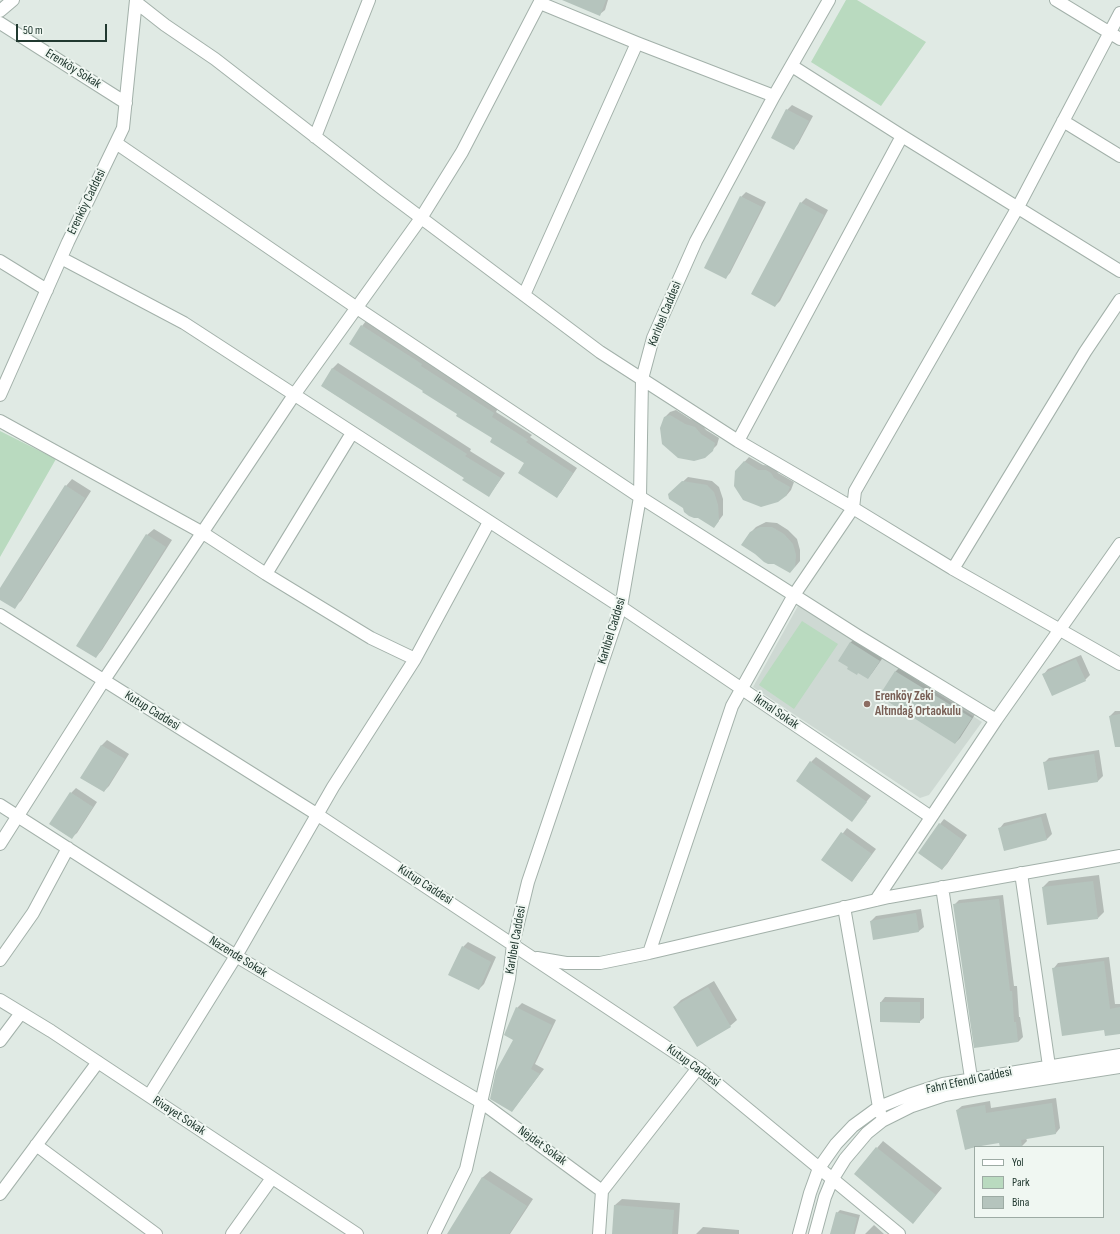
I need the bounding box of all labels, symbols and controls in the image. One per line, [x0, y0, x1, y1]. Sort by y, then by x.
scale bar [18, 16, 109, 42]
text: 50 m [23, 23, 43, 38]
street label: Erenköy Sokak [42, 46, 104, 92]
street label: Erenköy Caddesi [64, 167, 110, 237]
street label: Karlıbel Caddesi [645, 279, 685, 349]
street label: Karlıbel Caddesi [594, 596, 630, 666]
street label: Kutup Caddesi [121, 688, 183, 734]
place label: Erenköy Zeki Altındağ Ortaokulu [875, 689, 961, 720]
street label: İkmal Sokak [750, 691, 802, 733]
marker: Erenköy Zeki Altındağ Ortaokulu [862, 699, 872, 709]
street label: Kutup Caddesi [395, 862, 455, 908]
street label: Karlıbel Caddesi [502, 905, 530, 975]
street label: Nazende Sokak [206, 933, 270, 981]
street label: Kutup Caddesi [663, 1041, 723, 1091]
street label: Fahri Efendi Caddesi [925, 1064, 1013, 1098]
street label: Rivayet Sokak [150, 1093, 208, 1139]
street label: Nejdet Sokak [514, 1123, 570, 1169]
legend [974, 1146, 1104, 1218]
text: Yol [1012, 1155, 1024, 1170]
text: Park [1012, 1175, 1030, 1190]
text: Bina [1012, 1195, 1029, 1210]

